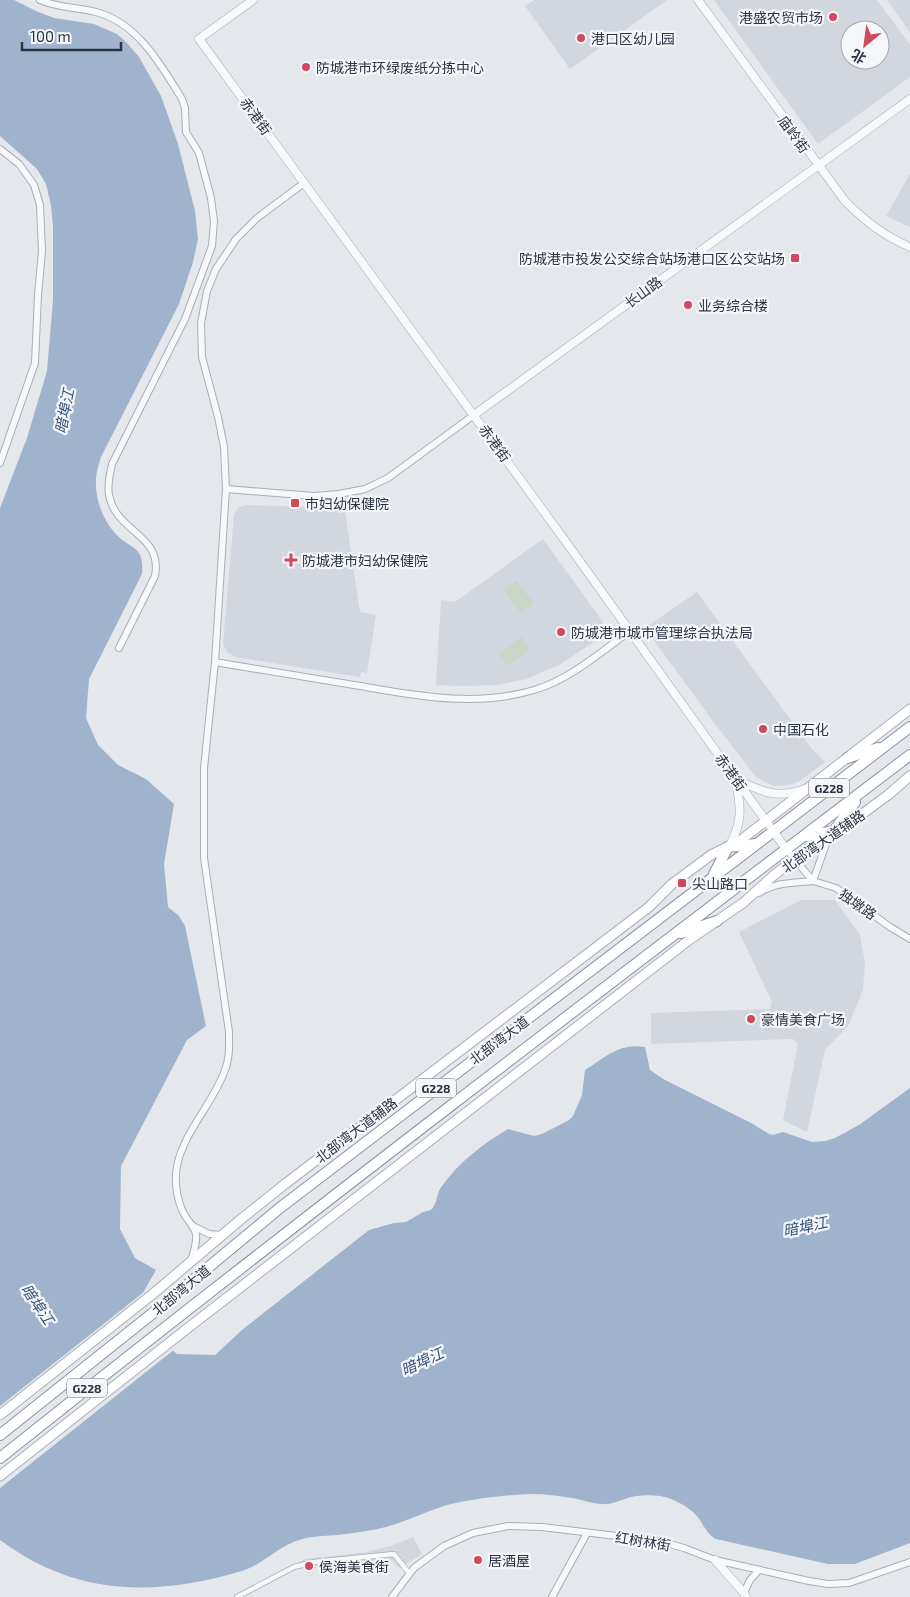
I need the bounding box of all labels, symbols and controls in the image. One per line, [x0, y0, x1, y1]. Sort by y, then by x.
place label: 港盛农贸市场 [739, 9, 823, 26]
marker: 港盛农贸市场 [827, 11, 839, 23]
scale bar [22, 20, 121, 52]
north arrow [840, 20, 890, 70]
text: 100 m [30, 27, 71, 45]
place label: 港口区幼儿园 [591, 30, 675, 47]
marker: 港口区幼儿园 [575, 32, 587, 44]
text: 北 [848, 46, 869, 68]
place label: 防城港市环绿废纸分拣中心 [316, 59, 484, 76]
marker: 防城港市环绿废纸分拣中心 [300, 61, 312, 73]
street label: 赤港街 [237, 94, 275, 138]
street label: 庙岭街 [775, 112, 813, 156]
place label: 防城港市投发公交综合站场港口区公交站场 [519, 250, 785, 267]
marker: 防城港市投发公交综合站场港口区公交站场 [789, 252, 801, 264]
street label: 长山路 [621, 273, 665, 311]
place label: 业务综合楼 [698, 297, 768, 314]
marker: 业务综合楼 [682, 299, 694, 311]
water label: 暗埠江 [51, 385, 78, 435]
street label: 赤港街 [476, 421, 514, 465]
place label: 巿妇幼保健院 [305, 495, 389, 512]
marker: 巿妇幼保健院 [289, 497, 301, 509]
place label: 防城港市妇幼保健院 [302, 552, 428, 569]
marker: 防城港市妇幼保健院 [284, 553, 298, 567]
place label: 防城港市城市管理综合执法局 [571, 624, 753, 641]
marker: 防城港市城市管理综合执法局 [555, 626, 567, 638]
place label: 中国石化 [773, 721, 829, 738]
marker: 中国石化 [757, 723, 769, 735]
street label: 赤港街 [712, 750, 750, 794]
road number: G228 [809, 778, 849, 798]
street label: 北部湾大道辅路 [778, 806, 868, 876]
place label: 尖山路口 [692, 875, 748, 892]
marker: 尖山路口 [676, 877, 688, 889]
street label: 独墩路 [836, 885, 880, 923]
place label: 豪情美食广场 [761, 1011, 845, 1028]
street label: 北部湾大道 [466, 1012, 532, 1068]
marker: 豪情美食广场 [745, 1013, 757, 1025]
road number: G228 [416, 1078, 456, 1098]
street label: 北部湾大道辅路 [312, 1094, 400, 1166]
water label: 暗埠江 [781, 1212, 831, 1239]
street label: 北部湾大道 [148, 1261, 214, 1319]
water label: 暗埠江 [18, 1280, 59, 1329]
water label: 暗埠江 [398, 1342, 448, 1379]
road number: G228 [67, 1379, 107, 1398]
street label: 红树林街 [614, 1528, 672, 1554]
place label: 居酒屋 [488, 1552, 530, 1569]
marker: 居酒屋 [472, 1554, 484, 1566]
place label: 侯海美食街 [319, 1558, 389, 1575]
marker: 侯海美食街 [303, 1560, 315, 1572]

